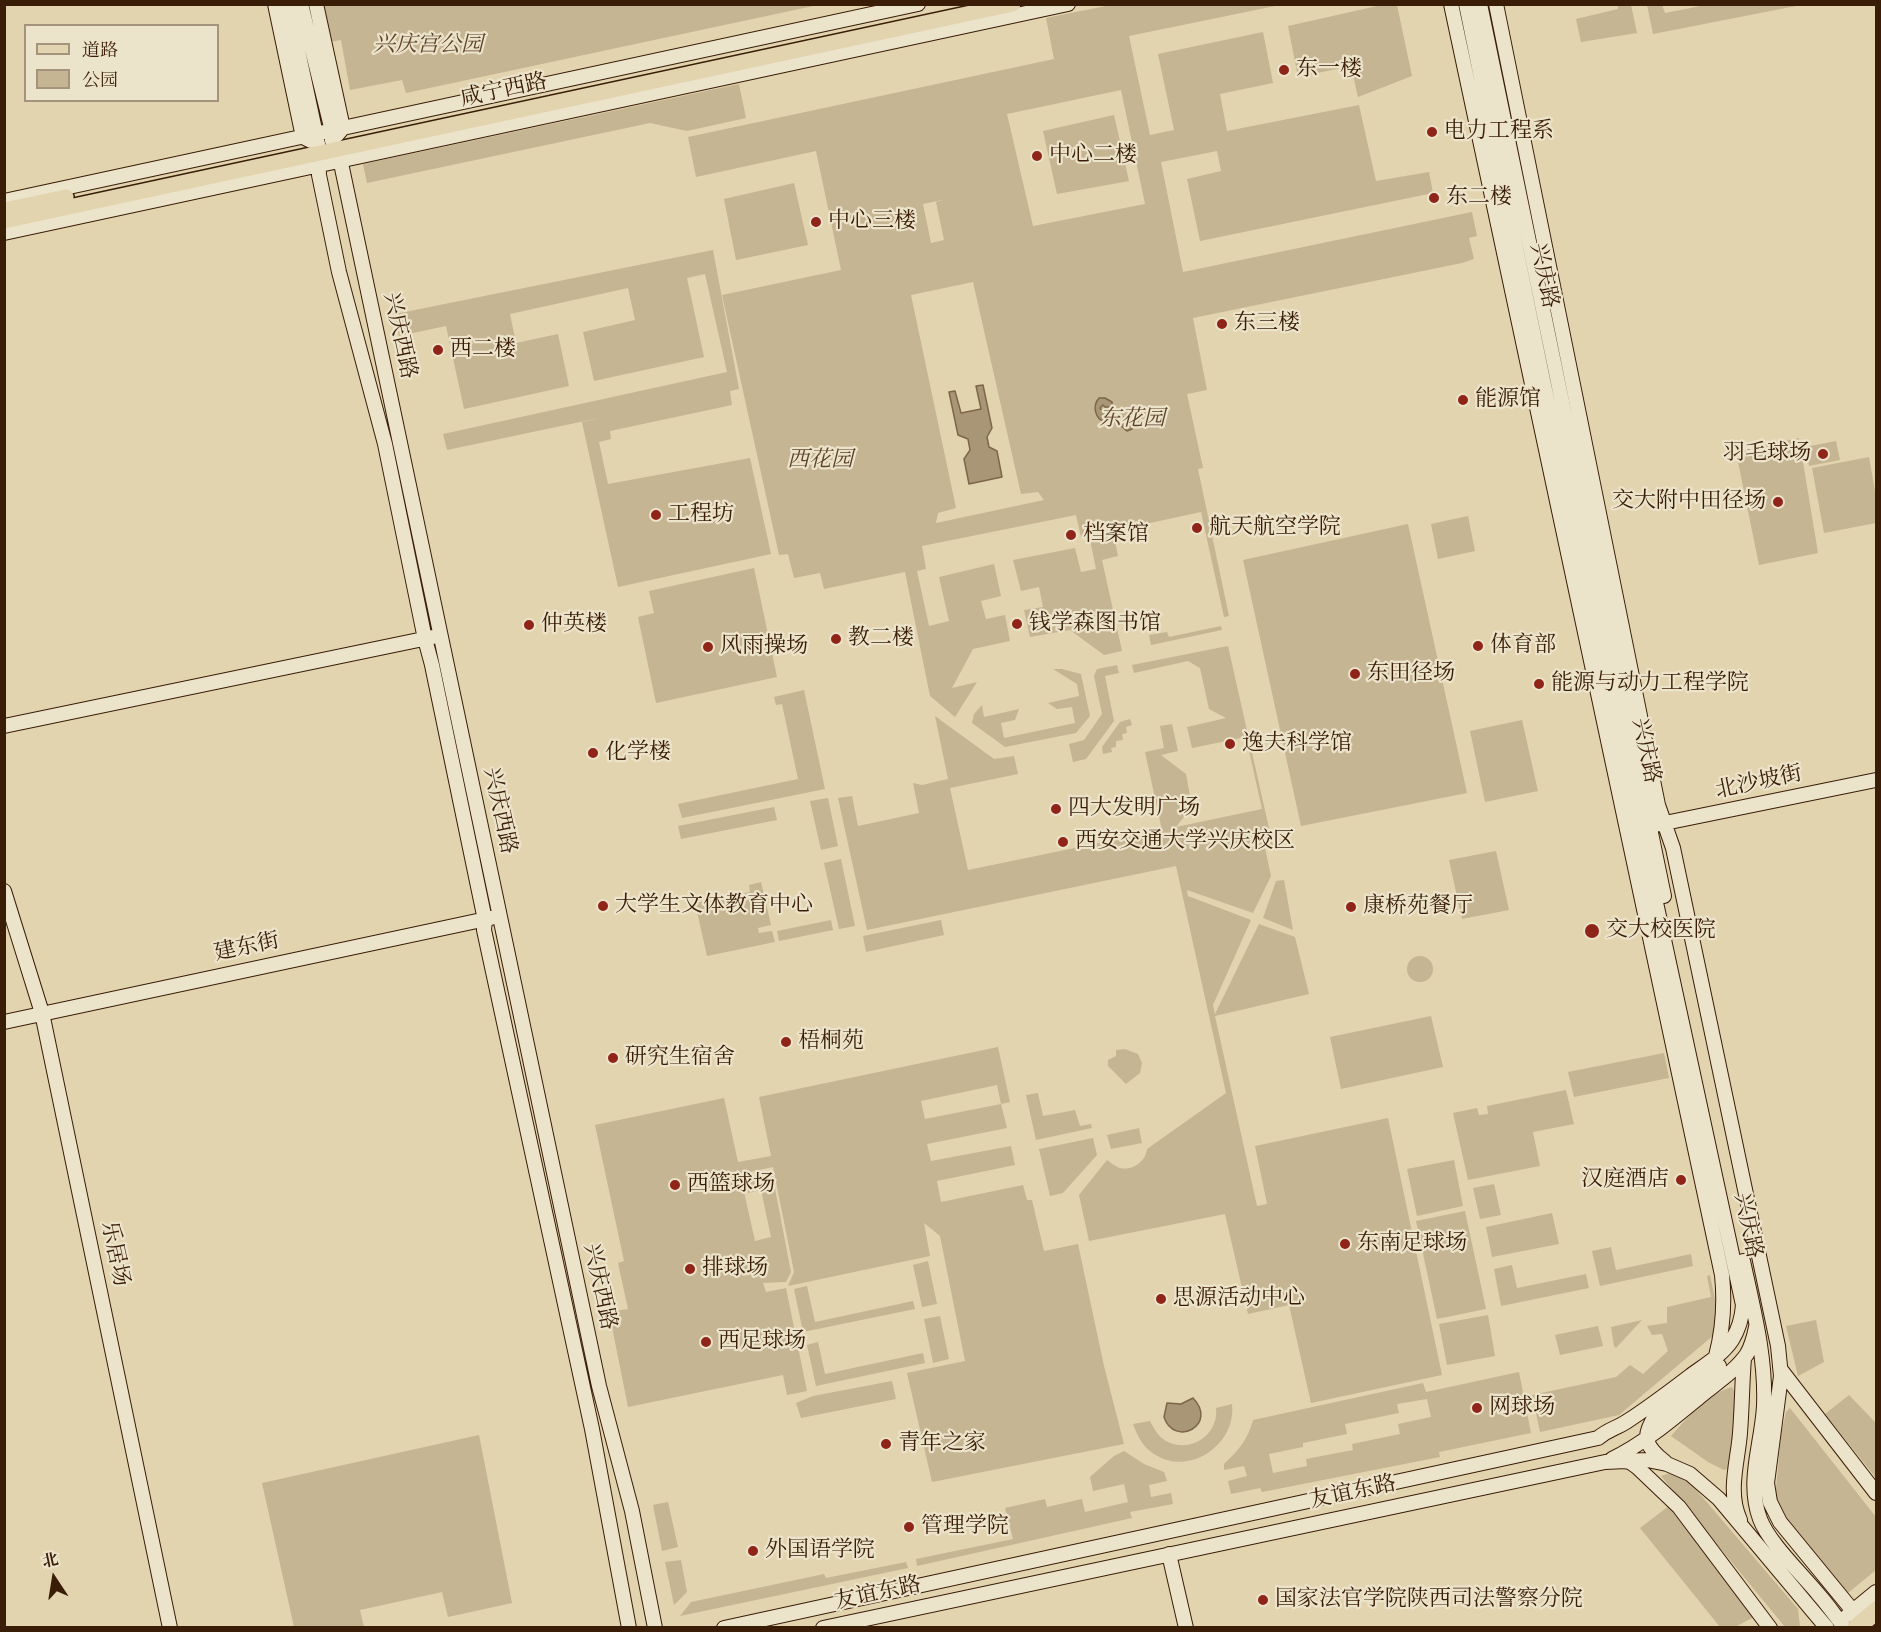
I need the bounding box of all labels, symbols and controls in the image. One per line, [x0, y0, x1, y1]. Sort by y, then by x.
legend [24, 24, 219, 102]
park label: 兴庆宫公园 [373, 33, 483, 59]
text: 道路 [82, 38, 118, 63]
place label: 东一楼 [1296, 57, 1362, 83]
marker: 东一楼 [1277, 63, 1291, 77]
text: 公园 [82, 68, 118, 93]
street label: 咸宁西路 [458, 69, 550, 113]
place label: 电力工程系 [1444, 119, 1554, 145]
marker: 电力工程系 [1425, 125, 1439, 139]
place label: 中心二楼 [1049, 143, 1137, 169]
marker: 中心二楼 [1030, 149, 1044, 163]
place label: 东二楼 [1446, 185, 1512, 211]
marker: 东二楼 [1427, 191, 1441, 205]
place label: 中心三楼 [828, 209, 916, 235]
marker: 中心三楼 [809, 215, 823, 229]
street label: 兴庆路 [1523, 241, 1563, 311]
street label: 兴庆西路 [377, 290, 421, 382]
place label: 东三楼 [1234, 311, 1300, 337]
marker: 东三楼 [1215, 317, 1229, 331]
place label: 西二楼 [450, 337, 516, 363]
marker: 西二楼 [431, 343, 445, 357]
place label: 能源馆 [1475, 387, 1541, 413]
marker: 能源馆 [1456, 393, 1470, 407]
park label: 东花园 [1099, 407, 1165, 433]
place label: 羽毛球场 [1723, 441, 1811, 467]
marker: 羽毛球场 [1816, 447, 1830, 461]
park label: 西花园 [787, 448, 853, 474]
place label: 交大附中田径场 [1612, 489, 1766, 515]
marker: 交大附中田径场 [1771, 495, 1785, 509]
place label: 工程坊 [668, 502, 734, 528]
marker: 工程坊 [649, 508, 663, 522]
place label: 航天航空学院 [1209, 515, 1341, 541]
marker: 航天航空学院 [1190, 521, 1204, 535]
place label: 档案馆 [1083, 522, 1149, 548]
marker: 档案馆 [1064, 528, 1078, 542]
place label: 钱学森图书馆 [1029, 611, 1161, 637]
place label: 仲英楼 [541, 612, 607, 638]
marker: 钱学森图书馆 [1010, 617, 1024, 631]
marker: 仲英楼 [522, 618, 536, 632]
place label: 教二楼 [848, 626, 914, 652]
marker: 教二楼 [829, 632, 843, 646]
place label: 体育部 [1490, 633, 1556, 659]
place label: 风雨操场 [720, 634, 808, 660]
marker: 体育部 [1471, 639, 1485, 653]
marker: 风雨操场 [701, 640, 715, 654]
place label: 东田径场 [1367, 661, 1455, 687]
marker: 东田径场 [1348, 667, 1362, 681]
place label: 能源与动力工程学院 [1551, 671, 1749, 697]
marker: 能源与动力工程学院 [1532, 677, 1546, 691]
street label: 兴庆路 [1625, 716, 1665, 786]
place label: 逸夫科学馆 [1242, 731, 1352, 757]
marker: 逸夫科学馆 [1223, 737, 1237, 751]
place label: 化学楼 [605, 740, 671, 766]
marker: 化学楼 [586, 746, 600, 760]
street label: 北沙坡街 [1713, 761, 1805, 805]
street label: 兴庆西路 [477, 765, 521, 857]
place label: 四大发明广场 [1068, 796, 1200, 822]
marker: 四大发明广场 [1049, 802, 1063, 816]
place label: 西安交通大学兴庆校区 [1075, 829, 1295, 855]
marker: 西安交通大学兴庆校区 [1056, 835, 1070, 849]
place label: 大学生文体教育中心 [615, 893, 813, 919]
place label: 康桥苑餐厅 [1363, 894, 1473, 920]
marker: 大学生文体教育中心 [596, 899, 610, 913]
marker: 康桥苑餐厅 [1344, 900, 1358, 914]
place label: 交大校医院 [1606, 918, 1716, 944]
marker: 交大校医院 [1583, 922, 1601, 940]
street label: 建东街 [212, 928, 282, 968]
place label: 梧桐苑 [798, 1029, 864, 1055]
marker: 梧桐苑 [779, 1035, 793, 1049]
place label: 研究生宿舍 [625, 1045, 735, 1071]
marker: 研究生宿舍 [606, 1051, 620, 1065]
place label: 汉庭酒店 [1581, 1167, 1669, 1193]
place label: 西篮球场 [687, 1172, 775, 1198]
marker: 汉庭酒店 [1674, 1173, 1688, 1187]
marker: 西篮球场 [668, 1178, 682, 1192]
street label: 兴庆路 [1727, 1191, 1767, 1261]
street label: 乐居场 [94, 1219, 134, 1289]
place label: 东南足球场 [1357, 1231, 1467, 1257]
marker: 东南足球场 [1338, 1237, 1352, 1251]
street label: 兴庆西路 [577, 1241, 621, 1333]
place label: 排球场 [702, 1256, 768, 1282]
marker: 排球场 [683, 1262, 697, 1276]
place label: 思源活动中心 [1173, 1286, 1305, 1312]
marker: 思源活动中心 [1154, 1292, 1168, 1306]
place label: 西足球场 [718, 1329, 806, 1355]
marker: 西足球场 [699, 1335, 713, 1349]
place label: 网球场 [1489, 1395, 1555, 1421]
marker: 网球场 [1470, 1401, 1484, 1415]
place label: 青年之家 [898, 1431, 986, 1457]
marker: 青年之家 [879, 1437, 893, 1451]
street label: 友谊东路 [1307, 1471, 1399, 1515]
place label: 管理学院 [921, 1514, 1009, 1540]
marker: 管理学院 [902, 1520, 916, 1534]
place label: 外国语学院 [765, 1538, 875, 1564]
marker: 外国语学院 [746, 1544, 760, 1558]
north arrow [24, 1548, 84, 1608]
text: 北 [40, 1548, 60, 1573]
street label: 友谊东路 [832, 1572, 924, 1616]
place label: 国家法官学院陕西司法警察分院 [1275, 1587, 1583, 1613]
marker: 国家法官学院陕西司法警察分院 [1256, 1593, 1270, 1607]

